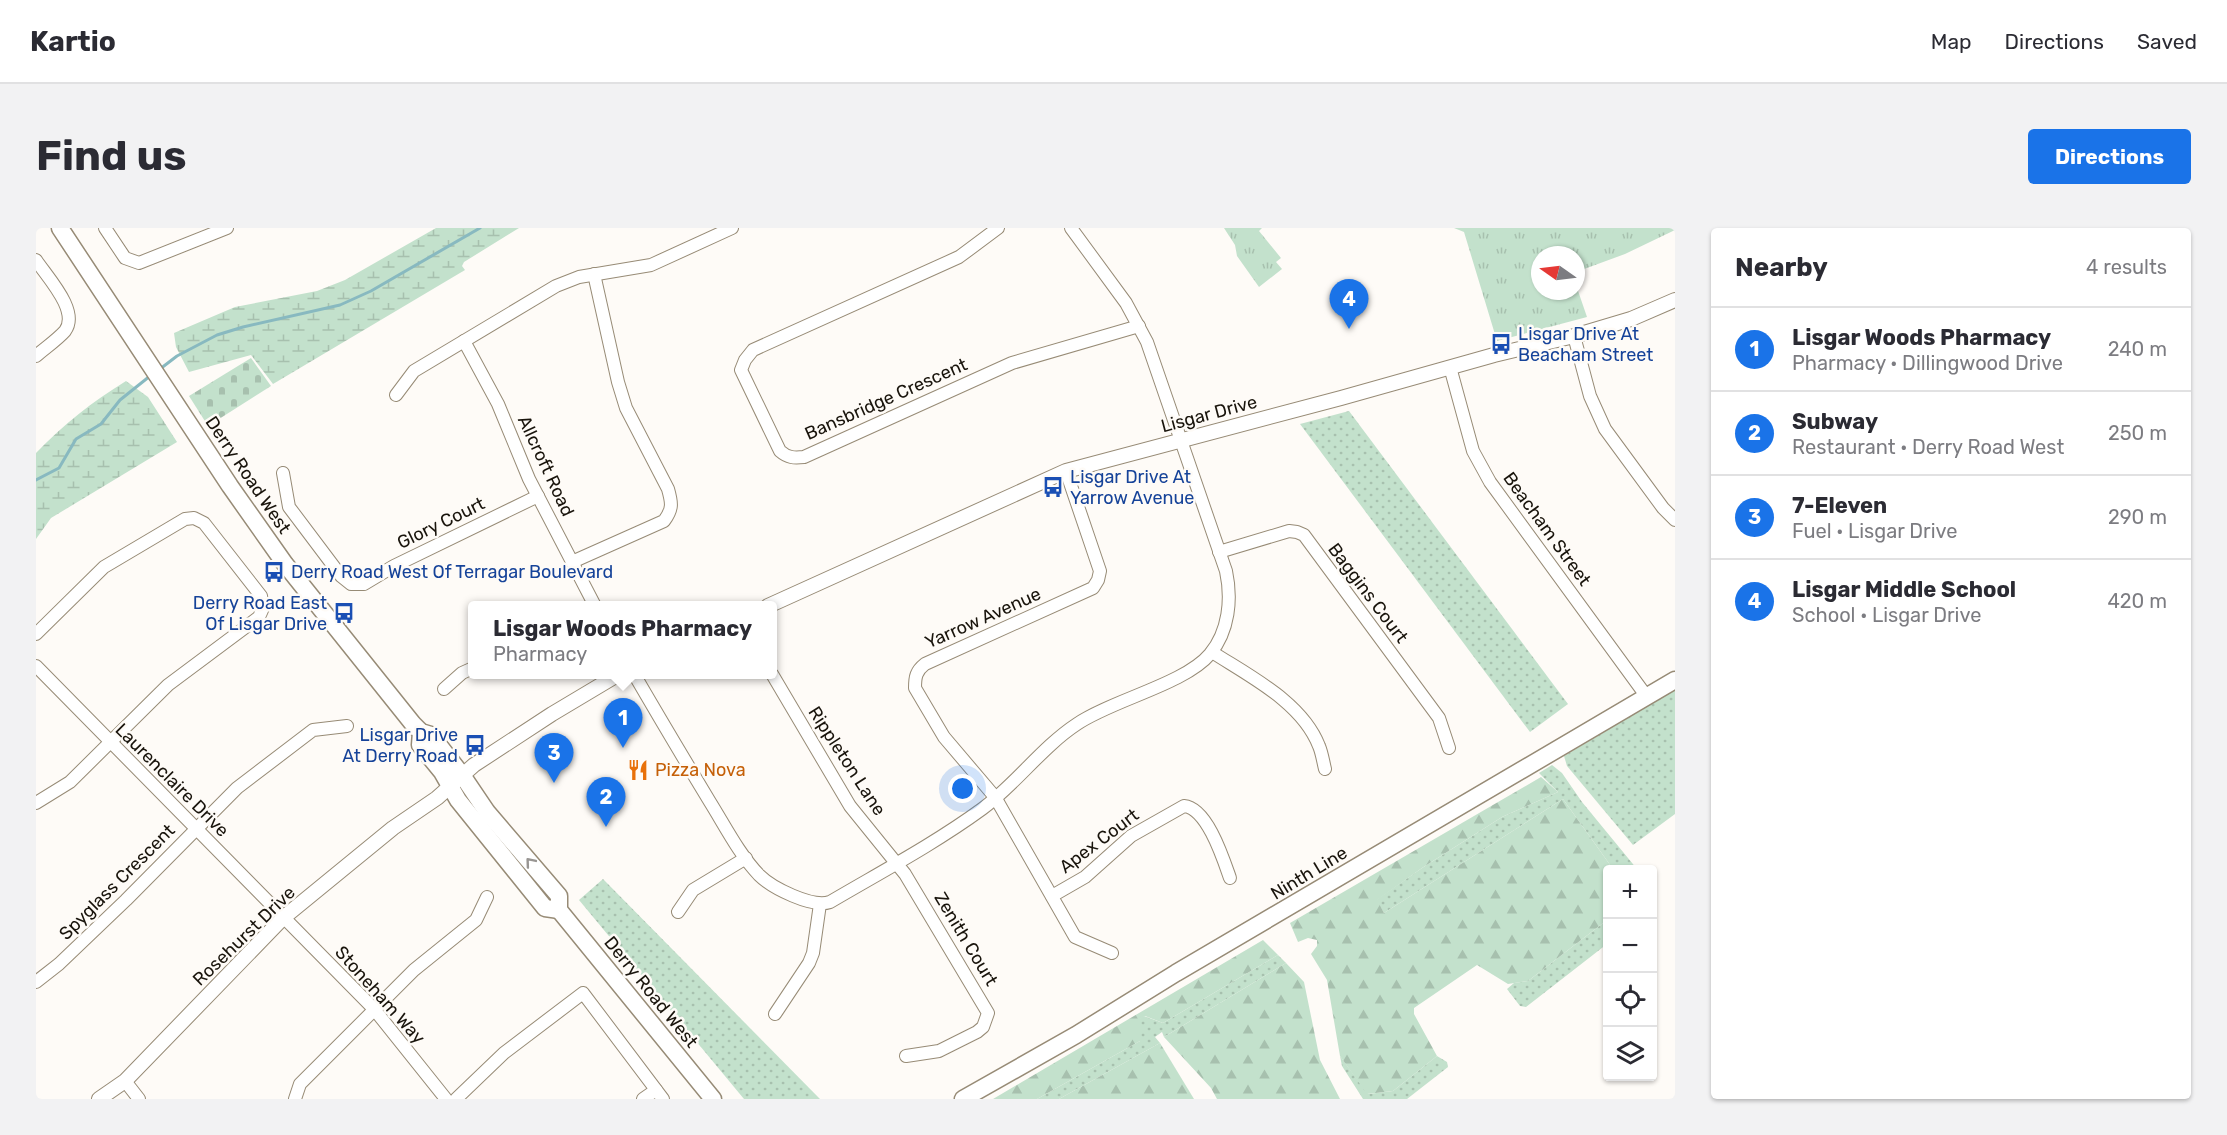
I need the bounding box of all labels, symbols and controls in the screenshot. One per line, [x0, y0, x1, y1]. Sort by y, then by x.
text: Kartio [30, 25, 116, 58]
text: Map [1931, 29, 1972, 54]
text: Directions [2005, 29, 2104, 54]
text: Saved [2137, 29, 2197, 54]
button: Directions [2028, 129, 2191, 184]
text: Find us [36, 131, 187, 181]
north arrow [1531, 246, 1585, 300]
text: Nearby [1735, 252, 1828, 283]
text: 4 results [2086, 255, 2167, 279]
pin: 4 [1330, 279, 1368, 329]
place label: Lisgar Drive At Beacham Street [1518, 323, 1653, 366]
text: Lisgar Woods Pharmacy [1792, 324, 2051, 351]
bus stop icon: Lisgar Drive At Beacham Street [1489, 332, 1513, 356]
text: 1 [1750, 337, 1759, 361]
text: 240 m [2108, 337, 2167, 361]
text: Pharmacy · Dillingwood Drive [1792, 351, 2063, 375]
street label: Bansbridge Crescent [801, 353, 971, 445]
street label: Lisgar Drive [1159, 391, 1259, 437]
text: Subway [1792, 408, 1878, 435]
street label: Derry Road West [201, 412, 295, 538]
street label: Allcroft Road [513, 412, 579, 520]
text: 2 [1748, 421, 1761, 445]
text: 250 m [2108, 421, 2167, 445]
text: Restaurant · Derry Road West [1792, 435, 2064, 459]
place label: Lisgar Drive At Yarrow Avenue [1070, 466, 1194, 509]
street label: Beacham Street [1498, 468, 1596, 590]
bus stop icon: Lisgar Drive At Yarrow Avenue [1041, 475, 1065, 499]
street label: Glory Court [394, 492, 488, 554]
text: 7-Eleven [1792, 492, 1887, 519]
text: 3 [1748, 505, 1761, 529]
text: 290 m [2108, 505, 2167, 529]
text: Fuel · Lisgar Drive [1792, 519, 1957, 543]
street label: Baggins Court [1323, 539, 1413, 647]
bus stop icon: Derry Road West Of Terragar Boulevard [262, 560, 286, 584]
place label: Derry Road West Of Terragar Boulevard [291, 561, 613, 583]
text: Lisgar Middle School [1792, 576, 2016, 603]
street label: Yarrow Avenue [922, 583, 1044, 653]
text: 4 [1748, 589, 1761, 613]
text: 420 m [2107, 589, 2167, 613]
place label: Derry Road East Of Lisgar Drive [193, 592, 327, 635]
bus stop icon: Derry Road East Of Lisgar Drive [332, 601, 356, 625]
popup [468, 601, 777, 679]
text: School · Lisgar Drive [1792, 603, 1981, 627]
text: Lisgar Woods Pharmacy [493, 615, 752, 642]
text: Pharmacy [493, 642, 587, 666]
pin: 1 [604, 698, 642, 748]
street label: Rippleton Lane [804, 702, 890, 820]
street label: Laurenclaire Drive [111, 719, 233, 841]
place label: Lisgar Drive At Derry Road [342, 724, 458, 767]
bus stop icon: Lisgar Drive At Derry Road [463, 733, 487, 757]
pin: 3 [534, 734, 574, 783]
restaurant icon: Pizza Nova [626, 758, 650, 782]
place label: Pizza Nova [655, 759, 746, 781]
your location [948, 774, 977, 803]
pin: 2 [586, 778, 626, 827]
street label: Apex Court [1055, 804, 1143, 878]
street label: Spyglass Crescent [55, 820, 179, 944]
street label: Ninth Line [1267, 842, 1351, 904]
one-way arrow [527, 858, 538, 869]
map controls [1603, 865, 1657, 1081]
button: + [1603, 865, 1657, 919]
street label: Rosehurst Drive [188, 882, 300, 990]
street label: Zenith Court [929, 888, 1003, 990]
button: − [1603, 919, 1657, 973]
street label: Derry Road West [599, 932, 703, 1052]
street label: Stoneham Way [330, 941, 430, 1049]
button: locate [1603, 973, 1657, 1027]
button: layers [1603, 1027, 1657, 1081]

